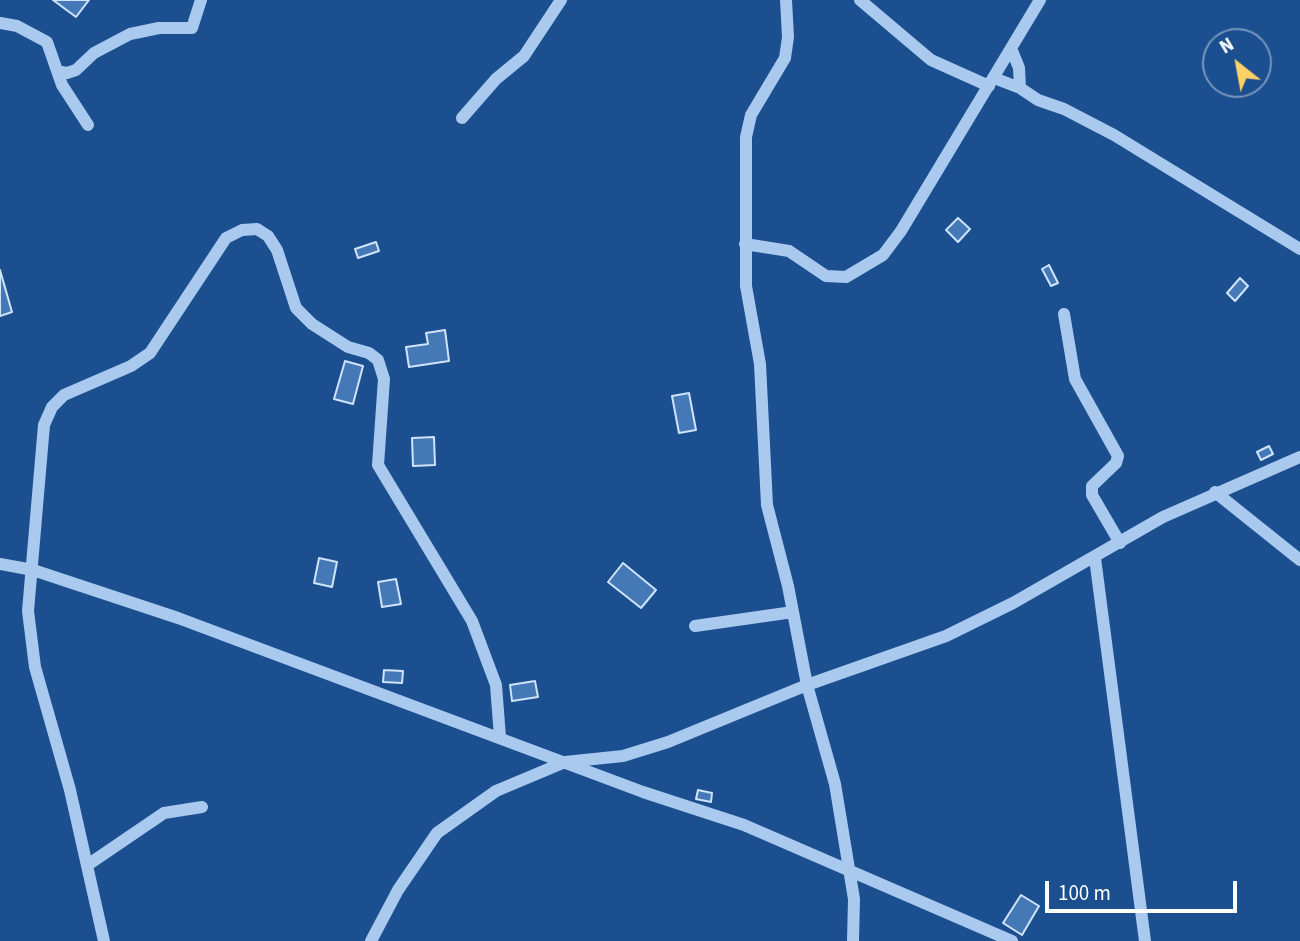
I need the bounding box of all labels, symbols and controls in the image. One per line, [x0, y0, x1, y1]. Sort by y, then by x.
north arrow [1202, 28, 1272, 98]
text: N [1215, 31, 1239, 61]
scale bar [1048, 867, 1240, 911]
text: 100 m [1058, 878, 1111, 908]

